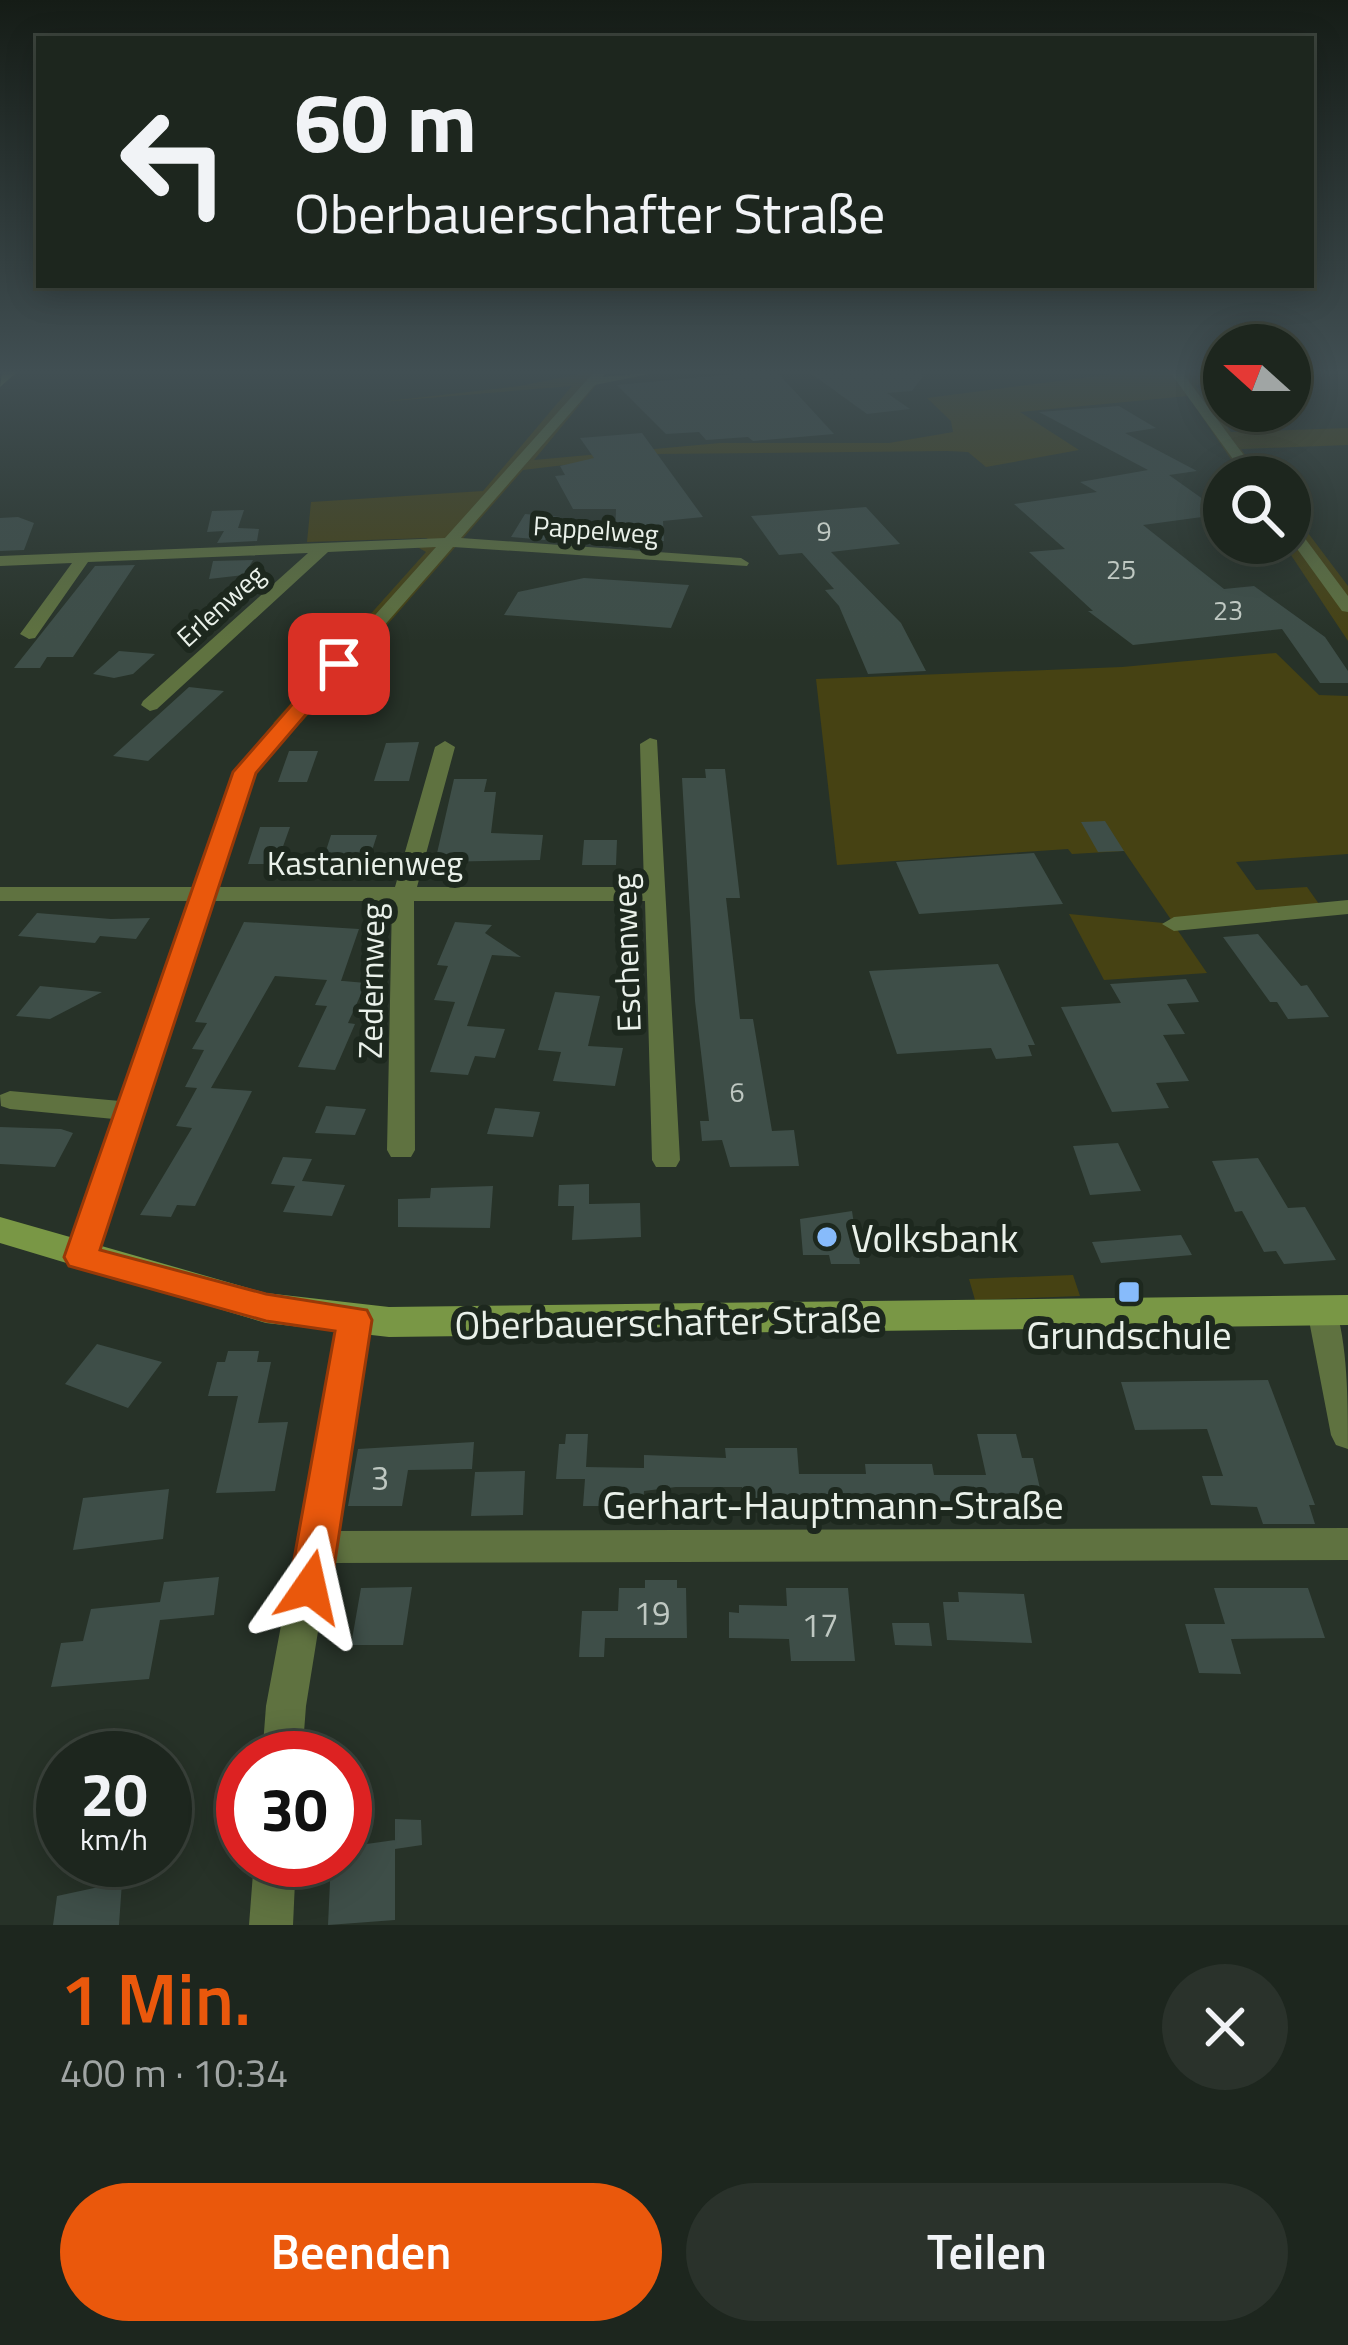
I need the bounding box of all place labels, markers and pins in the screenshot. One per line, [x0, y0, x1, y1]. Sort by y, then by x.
pin [288, 613, 390, 715]
place label: Volksbank [851, 1208, 1019, 1267]
marker: Volksbank [814, 1224, 840, 1250]
marker: Grundschule [1116, 1279, 1142, 1305]
place label: Grundschule [1026, 1305, 1232, 1364]

